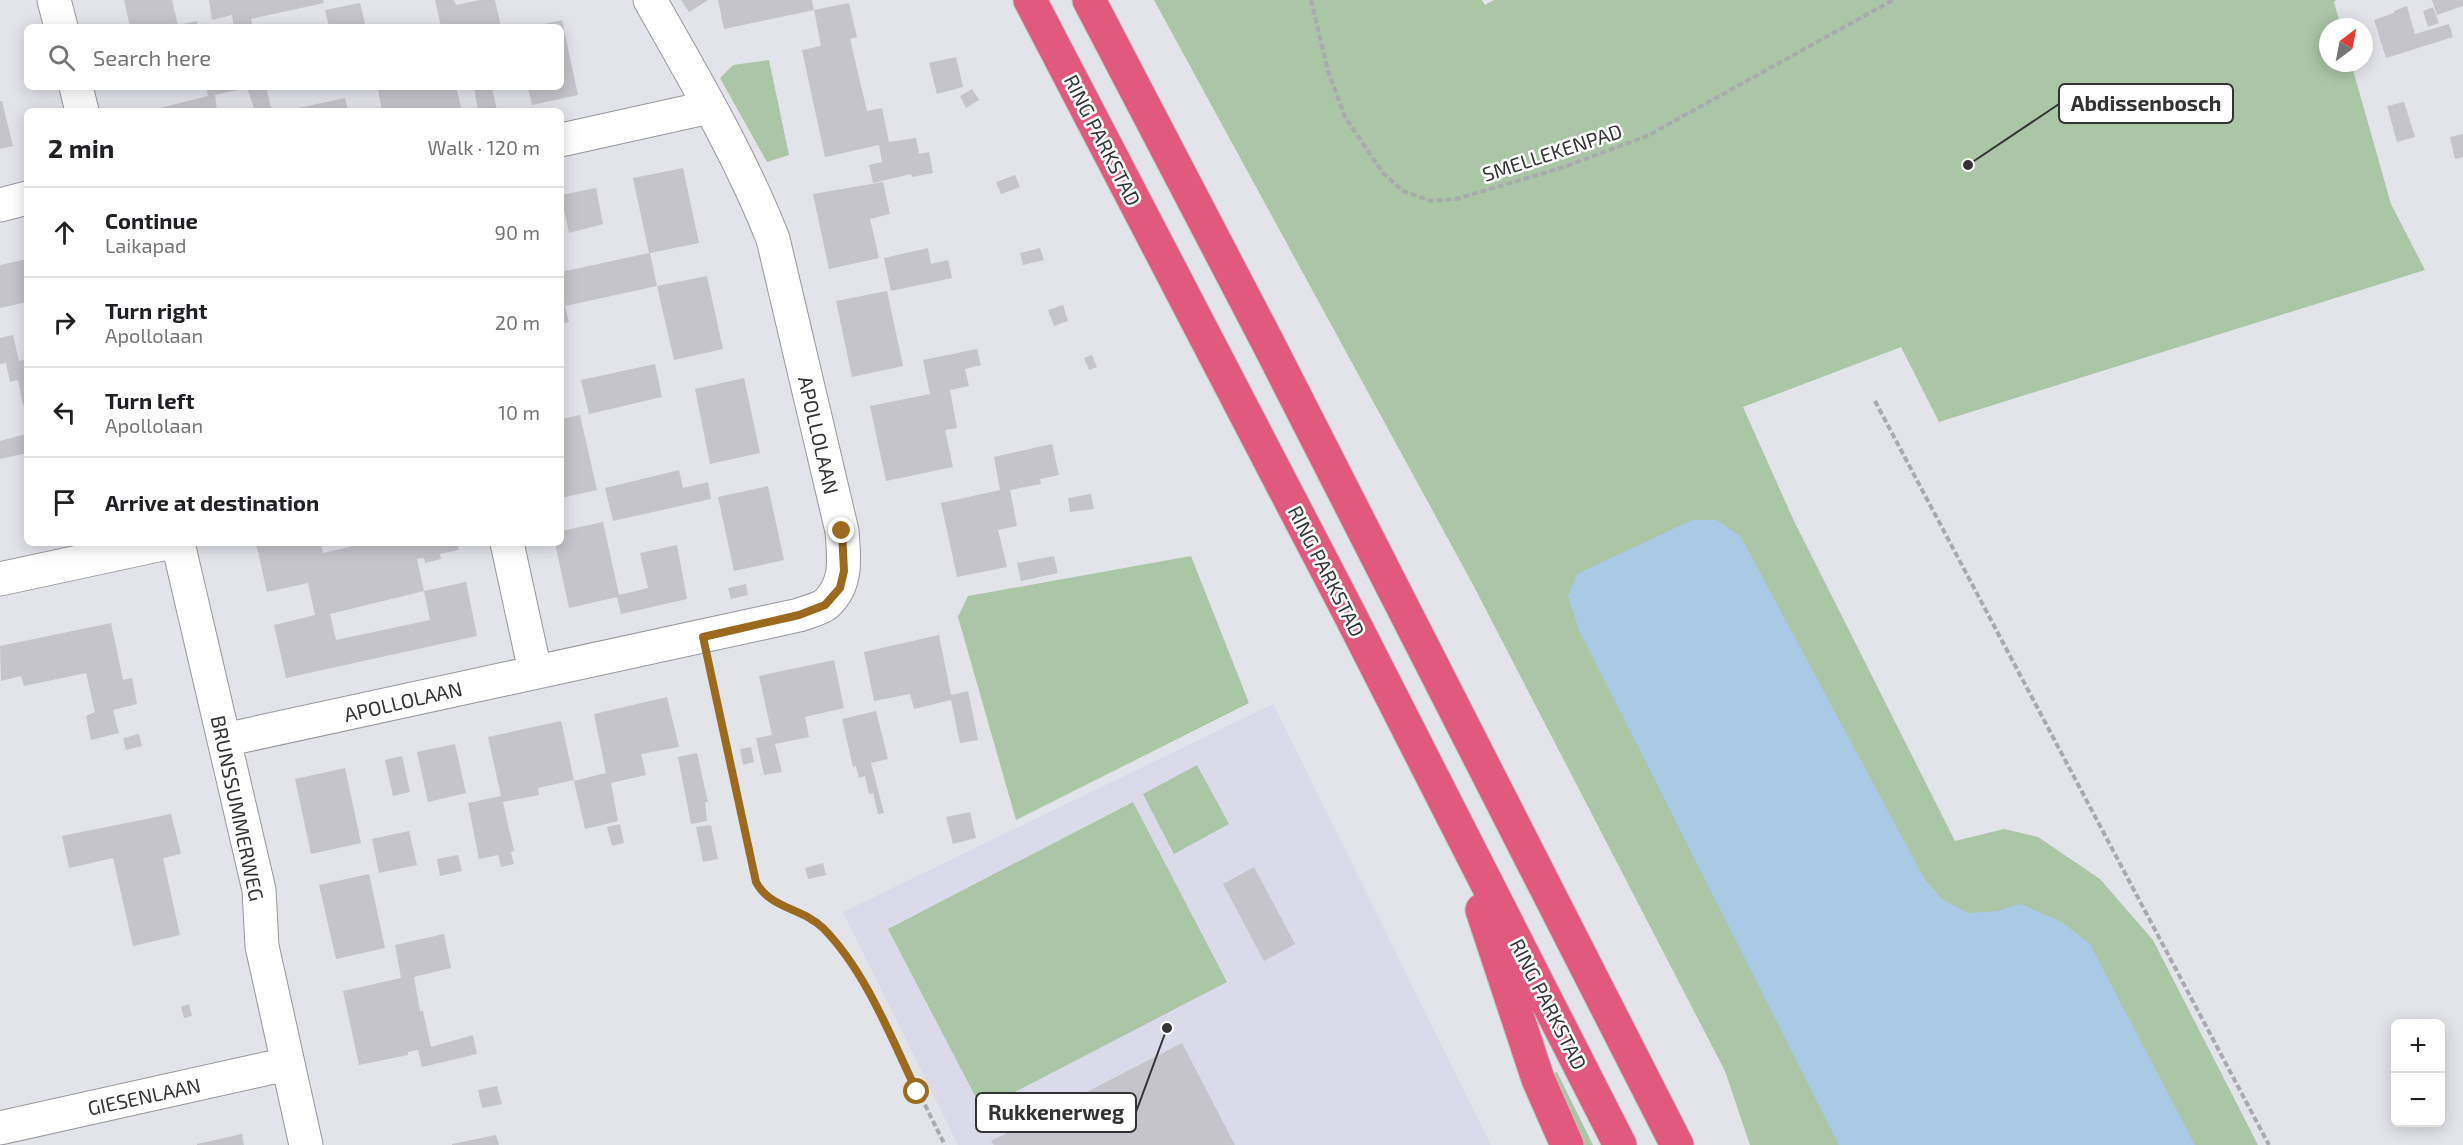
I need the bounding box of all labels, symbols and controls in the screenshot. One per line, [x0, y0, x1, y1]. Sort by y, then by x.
north arrow [2319, 18, 2373, 72]
search box [24, 24, 564, 90]
icon: search [45, 41, 78, 74]
text: Search here [93, 44, 211, 70]
street label: RING PARKSTAD [1060, 70, 1146, 210]
callout: Abdissenbosch [2059, 84, 2233, 123]
text: Abdissenbosch [2071, 90, 2221, 115]
street label: SMELLEKENPAD [1479, 118, 1625, 186]
text: 2 min [48, 132, 114, 163]
text: Walk · 120 m [428, 135, 540, 159]
text: Continue [105, 207, 198, 233]
icon: ahead [48, 216, 81, 249]
text: 90 m [495, 220, 540, 244]
text: Laikapad [105, 233, 186, 257]
text: Turn right [105, 297, 207, 323]
icon: right [48, 306, 81, 339]
text: 20 m [495, 310, 540, 334]
text: Apollolaan [105, 323, 203, 347]
street label: APOLLOLAAN [794, 374, 844, 496]
text: Turn left [105, 387, 194, 413]
icon: left [48, 396, 81, 429]
text: 10 m [498, 400, 540, 424]
text: Apollolaan [105, 413, 203, 437]
icon: arrive [48, 486, 81, 519]
text: Arrive at destination [105, 489, 319, 515]
street label: RING PARKSTAD [1284, 501, 1370, 641]
route end [828, 517, 854, 543]
street label: APOLLOLAAN [342, 676, 464, 726]
street label: BRUNSSUMMERWEG [207, 713, 269, 903]
street label: RING PARKSTAD [1506, 934, 1592, 1074]
map controls [2391, 1019, 2445, 1127]
button: + [2391, 1019, 2445, 1073]
street label: GIESENLAAN [85, 1072, 203, 1120]
button: − [2391, 1073, 2445, 1127]
route start [903, 1078, 929, 1104]
callout: Rukkenerweg [976, 1093, 1136, 1132]
text: Rukkenerweg [988, 1099, 1124, 1124]

